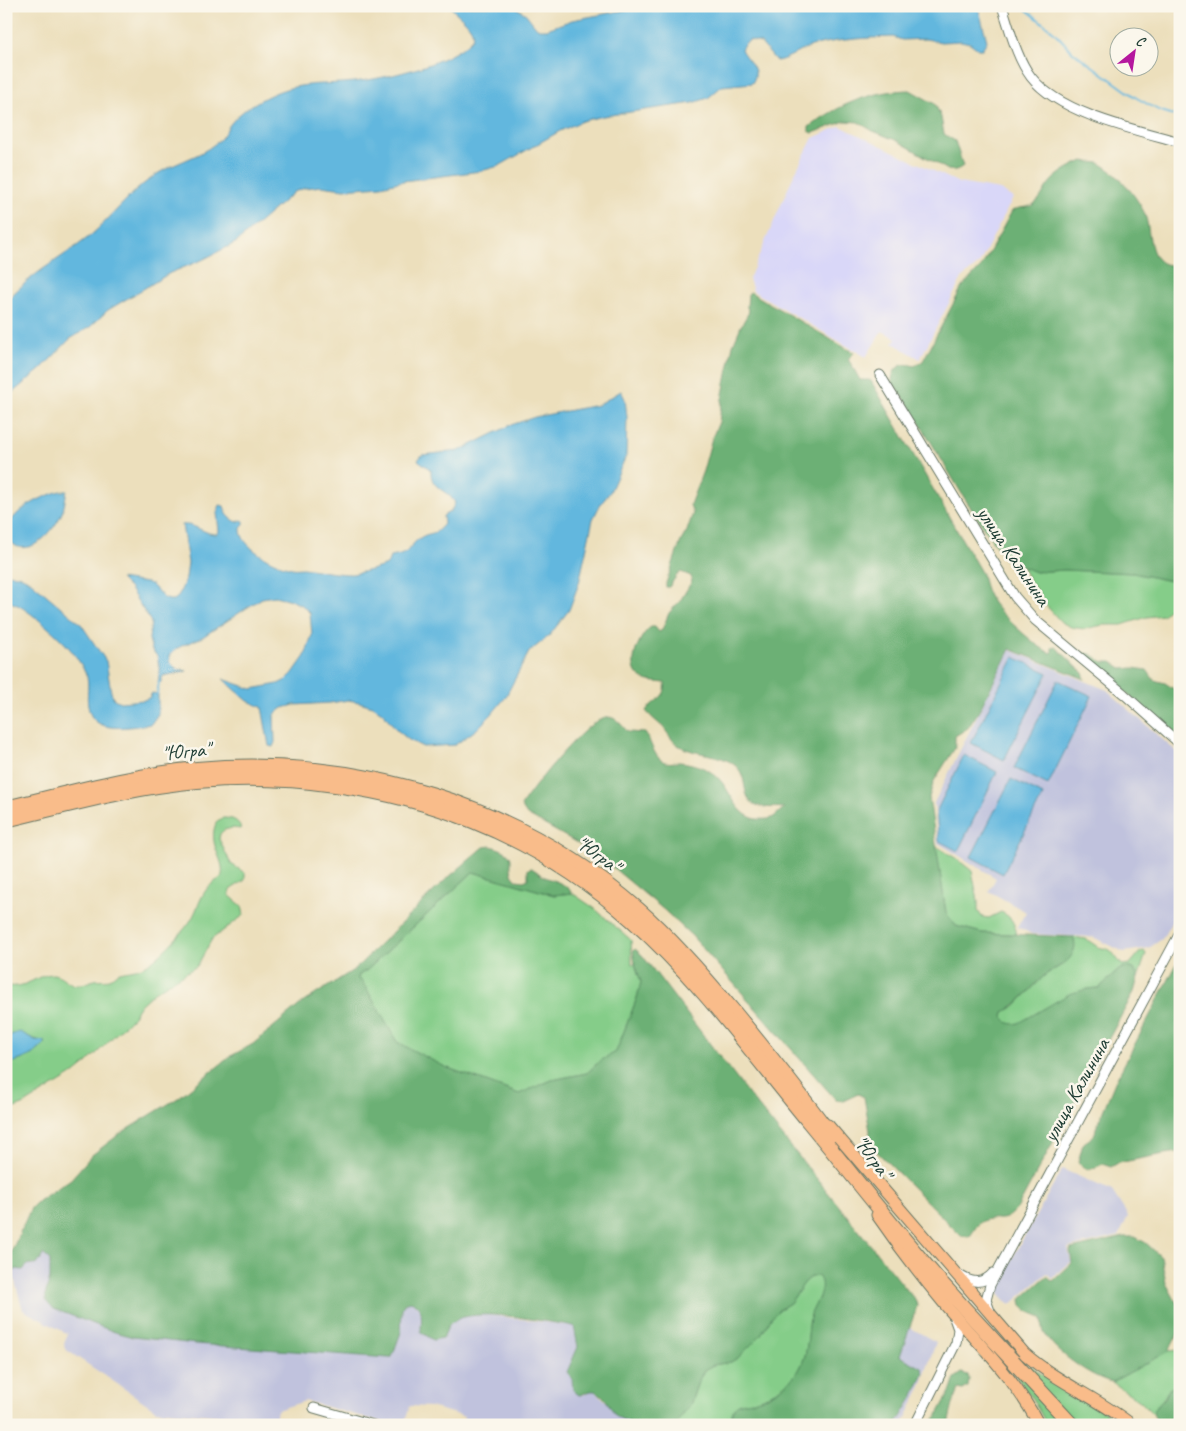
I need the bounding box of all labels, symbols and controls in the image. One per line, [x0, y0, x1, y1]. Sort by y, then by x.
north arrow [1108, 28, 1158, 78]
text: С [1133, 32, 1149, 51]
street label: улица Калинина [970, 500, 1058, 612]
street label: "Югра" [161, 735, 215, 766]
street label: "Югра" [571, 830, 628, 881]
street label: улица Калинина [1036, 1032, 1116, 1148]
street label: "Югра" [848, 1130, 900, 1187]

